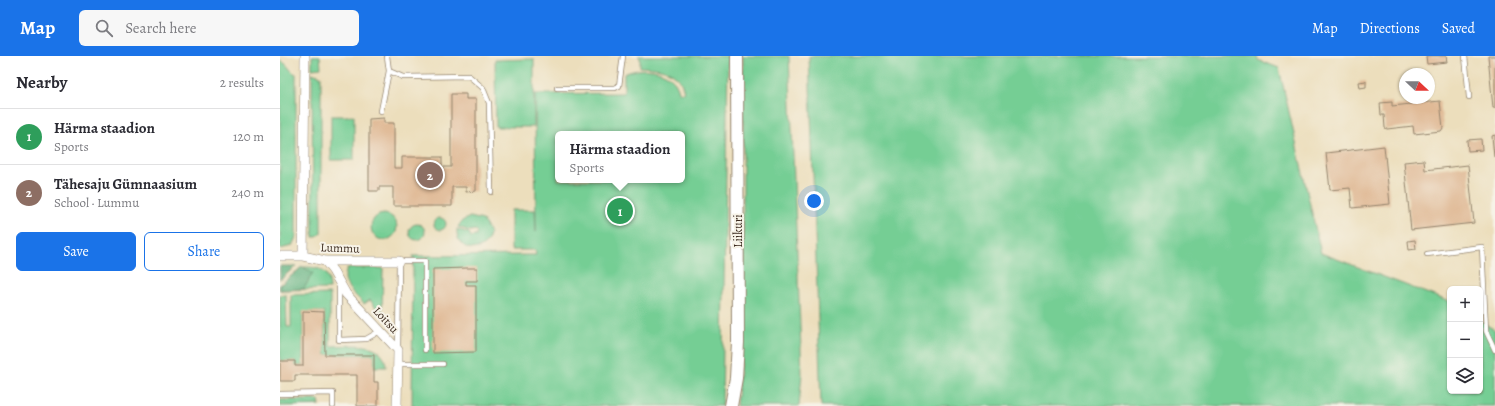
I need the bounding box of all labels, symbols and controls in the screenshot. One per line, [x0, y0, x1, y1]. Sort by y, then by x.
search box [79, 10, 359, 46]
text: Map [20, 15, 55, 41]
icon: search [93, 17, 115, 39]
text: Search here [125, 18, 197, 38]
text: Map [1312, 19, 1338, 38]
text: Directions [1360, 19, 1420, 38]
text: Saved [1442, 19, 1475, 38]
north arrow [1399, 68, 1435, 104]
text: Nearby [16, 71, 67, 94]
text: 2 results [220, 74, 264, 91]
text: Härma staadion [54, 118, 155, 138]
text: 1 [27, 128, 31, 145]
text: 120 m [233, 128, 264, 145]
popup [555, 131, 685, 183]
text: Sports [54, 138, 89, 155]
text: Härma staadion [570, 139, 670, 159]
text: Sports [570, 159, 604, 176]
pin: 2 [417, 160, 443, 190]
text: Tähesaju Gümnaasium [54, 174, 197, 194]
text: 2 [26, 184, 32, 201]
text: 240 m [232, 184, 264, 201]
your location [804, 191, 824, 211]
text: School · Lummu [54, 194, 139, 211]
pin: 1 [607, 196, 633, 226]
street label: Liikuri [730, 214, 746, 248]
button: Save [16, 232, 136, 271]
button: Share [144, 232, 264, 271]
street label: Lummu [320, 239, 360, 257]
map controls [1447, 286, 1483, 394]
button: + [1447, 286, 1483, 322]
street label: Loitsu [370, 303, 403, 337]
button: − [1447, 322, 1483, 358]
button: layers [1447, 358, 1483, 394]

